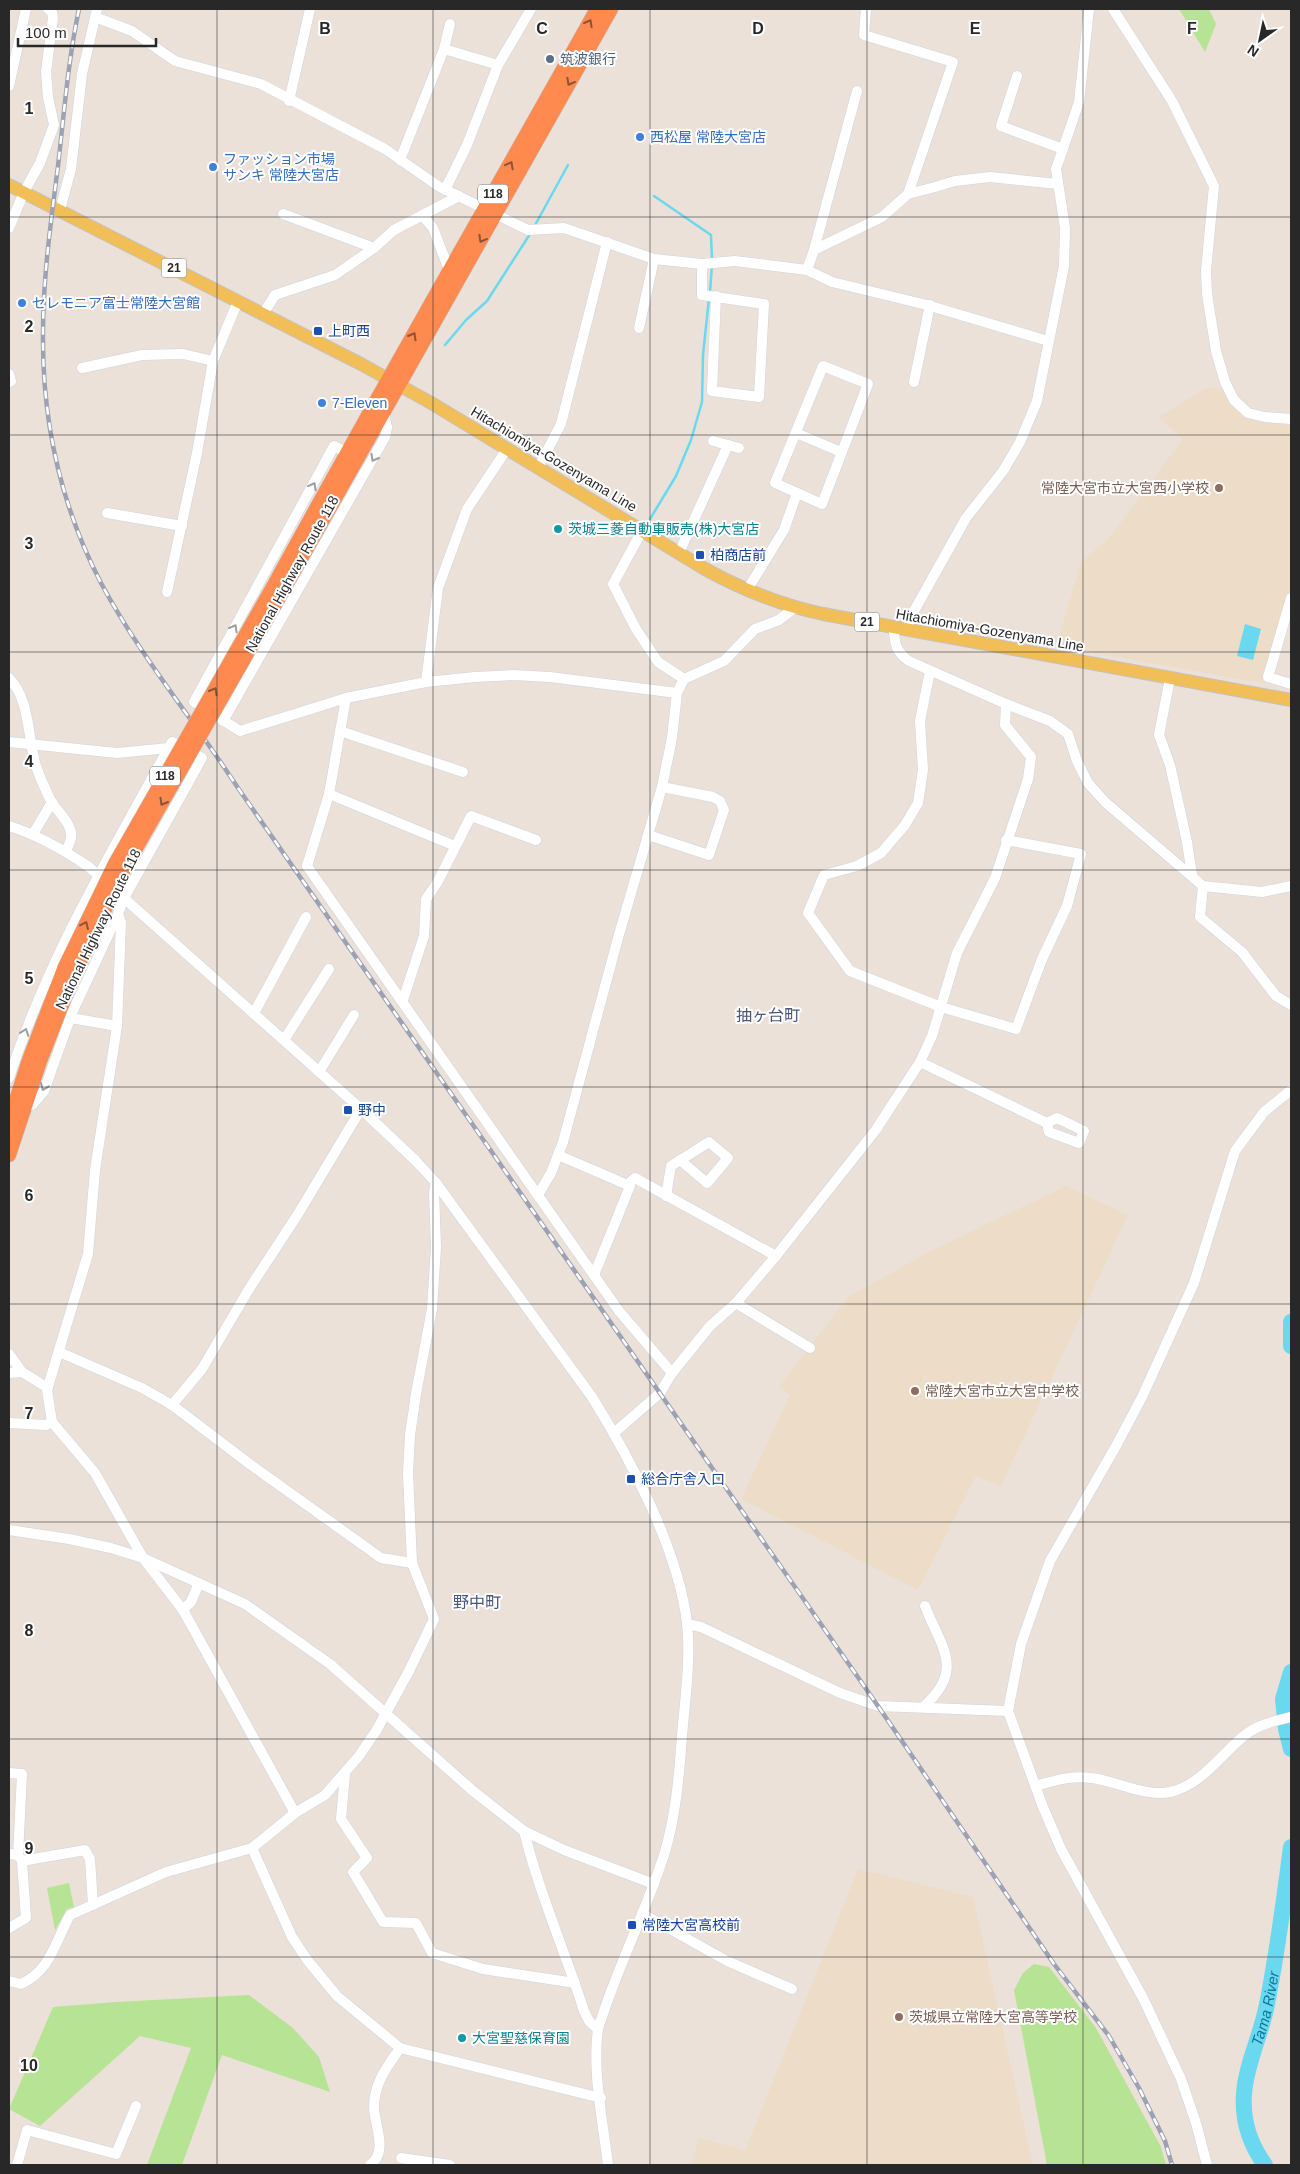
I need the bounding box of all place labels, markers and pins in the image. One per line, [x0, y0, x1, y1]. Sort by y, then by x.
place label: 筑波銀行 [560, 51, 616, 67]
marker: 筑波銀行 [544, 53, 556, 65]
place label: 西松屋 常陸大宮店 [650, 129, 766, 145]
marker: 西松屋 常陸大宮店 [634, 131, 646, 143]
place label: ファッション市場 サンキ 常陸大宮店 [223, 151, 339, 183]
marker: ファッション市場 サンキ 常陸大宮店 [207, 161, 219, 173]
place label: セレモニア富士常陸大宮館 [32, 295, 200, 311]
marker: セレモニア富士常陸大宮館 [16, 297, 28, 309]
place label: 上町西 [328, 323, 370, 339]
marker: 上町西 [312, 325, 324, 337]
place label: 7-Eleven [332, 395, 387, 411]
marker: 7-Eleven [316, 397, 328, 409]
place label: 常陸大宮市立大宮西小学校 [1041, 480, 1209, 496]
marker: 常陸大宮市立大宮西小学校 [1213, 482, 1225, 494]
place label: 茨城三菱自動車販売(株)大宮店 [568, 521, 759, 537]
marker: 茨城三菱自動車販売(株)大宮店 [552, 523, 564, 535]
place label: 柏商店前 [710, 547, 766, 563]
marker: 柏商店前 [694, 549, 706, 561]
place label: 野中 [358, 1102, 386, 1118]
marker: 野中 [342, 1104, 354, 1116]
place label: 常陸大宮市立大宮中学校 [925, 1383, 1079, 1399]
marker: 常陸大宮市立大宮中学校 [909, 1385, 921, 1397]
place label: 総合庁舎入口 [641, 1471, 725, 1487]
marker: 総合庁舎入口 [625, 1473, 637, 1485]
place label: 常陸大宮高校前 [642, 1917, 740, 1933]
marker: 常陸大宮高校前 [626, 1919, 638, 1931]
place label: 茨城県立常陸大宮高等学校 [909, 2009, 1077, 2025]
marker: 茨城県立常陸大宮高等学校 [893, 2011, 905, 2023]
place label: 大宮聖慈保育園 [472, 2030, 570, 2046]
marker: 大宮聖慈保育園 [456, 2032, 468, 2044]

